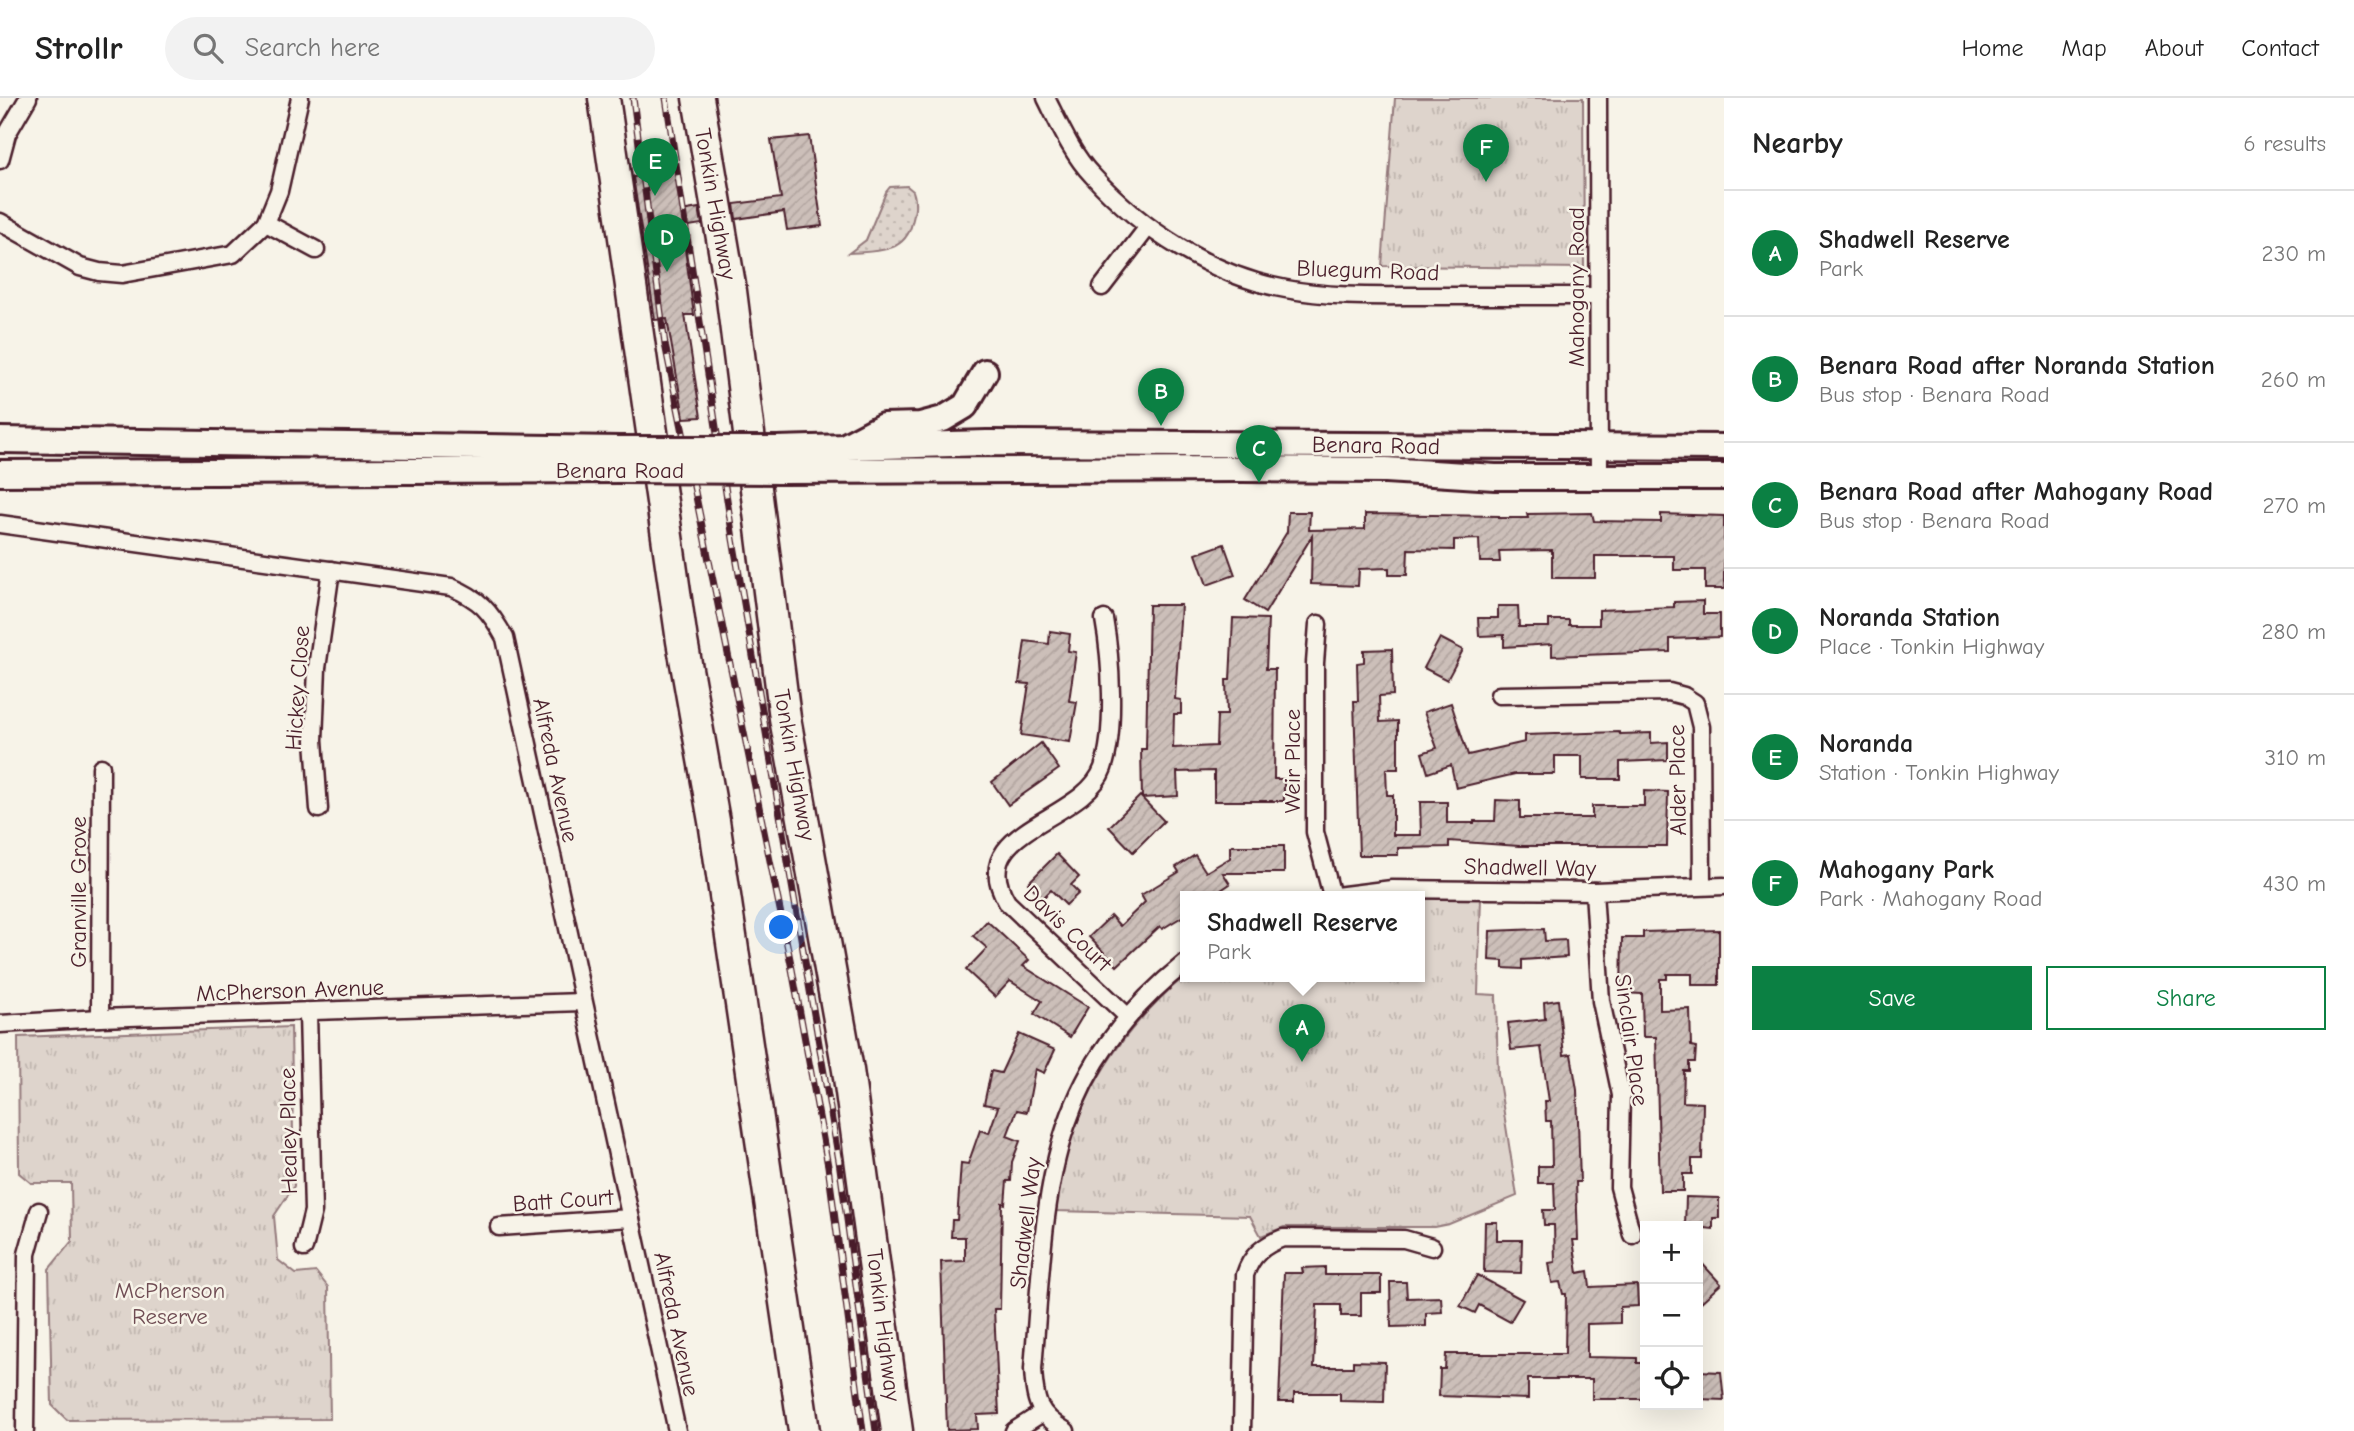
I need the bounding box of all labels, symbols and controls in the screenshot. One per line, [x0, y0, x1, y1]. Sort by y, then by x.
search box [165, 17, 655, 80]
text: Strollr [35, 29, 123, 67]
icon: search [189, 29, 227, 67]
text: Search here [245, 33, 380, 63]
text: Home [1962, 34, 2023, 62]
text: Map [2061, 34, 2107, 62]
text: About [2145, 34, 2203, 62]
text: Contact [2241, 34, 2319, 62]
pin: F [1463, 124, 1509, 182]
street label: Tonkin Highway [689, 126, 742, 283]
text: Nearby [1752, 126, 1843, 161]
text: 6 results [2243, 130, 2326, 157]
pin: E [632, 138, 678, 196]
street label: Mahogany Road [1563, 207, 1590, 367]
pin: D [644, 214, 690, 272]
text: Shadwell Reserve [1819, 225, 2010, 255]
text: A [1769, 240, 1781, 267]
text: 230 m [2262, 240, 2326, 267]
street label: Bluegum Road [1296, 255, 1440, 286]
text: Park [1819, 255, 1863, 282]
text: Benara Road after Noranda Station [1819, 351, 2215, 381]
text: B [1768, 366, 1782, 393]
text: 260 m [2261, 366, 2326, 393]
pin: B [1138, 368, 1184, 426]
text: Bus stop · Benara Road [1819, 381, 2050, 408]
pin: C [1236, 425, 1282, 483]
street label: Benara Road [1312, 431, 1440, 460]
street label: Benara Road [556, 457, 684, 484]
text: Benara Road after Mahogany Road [1819, 477, 2213, 507]
text: C [1768, 492, 1782, 519]
text: 270 m [2262, 492, 2326, 519]
text: Bus stop · Benara Road [1819, 507, 2050, 534]
text: Noranda Station [1819, 603, 2000, 633]
text: D [1768, 618, 1782, 645]
text: 280 m [2261, 618, 2326, 645]
street label: Hickey Close [280, 625, 315, 751]
text: Place · Tonkin Highway [1819, 633, 2044, 660]
street label: Tonkin Highway [768, 687, 821, 844]
street label: Alfreda Avenue [527, 695, 584, 845]
street label: Weir Place [1279, 709, 1306, 813]
street label: Alder Place [1663, 724, 1692, 836]
text: Noranda [1819, 729, 1913, 759]
text: E [1768, 744, 1782, 771]
text: 310 m [2265, 744, 2326, 771]
text: Station · Tonkin Highway [1819, 759, 2059, 786]
street label: Granville Grove [65, 816, 92, 968]
street label: Shadwell Way [1464, 853, 1597, 882]
text: Mahogany Park [1819, 855, 1994, 885]
text: F [1768, 870, 1782, 897]
text: 430 m [2263, 870, 2326, 897]
street label: Davis Court [1018, 880, 1118, 978]
text: Park · Mahogany Road [1819, 885, 2043, 912]
popup [1180, 891, 1425, 982]
text: Shadwell Reserve [1207, 908, 1398, 938]
your location [764, 910, 798, 944]
text: Park [1207, 938, 1251, 965]
button: Save [1752, 966, 2032, 1030]
button: Share [2046, 966, 2326, 1030]
street label: Sinclair Place [1609, 972, 1654, 1108]
street label: McPherson Avenue [195, 974, 385, 1007]
pin: A [1279, 1004, 1325, 1062]
street label: Healey Place [274, 1067, 303, 1195]
street label: Shadwell Way [1004, 1155, 1047, 1290]
street label: Batt Court [512, 1183, 616, 1217]
map controls [1640, 1221, 1703, 1410]
button: + [1640, 1221, 1703, 1284]
street label: Tonkin Highway [861, 1247, 906, 1404]
street label: Alfreda Avenue [648, 1249, 705, 1399]
park label: McPherson Reserve [115, 1277, 225, 1330]
button: − [1640, 1284, 1703, 1347]
button: locate [1640, 1347, 1703, 1410]

